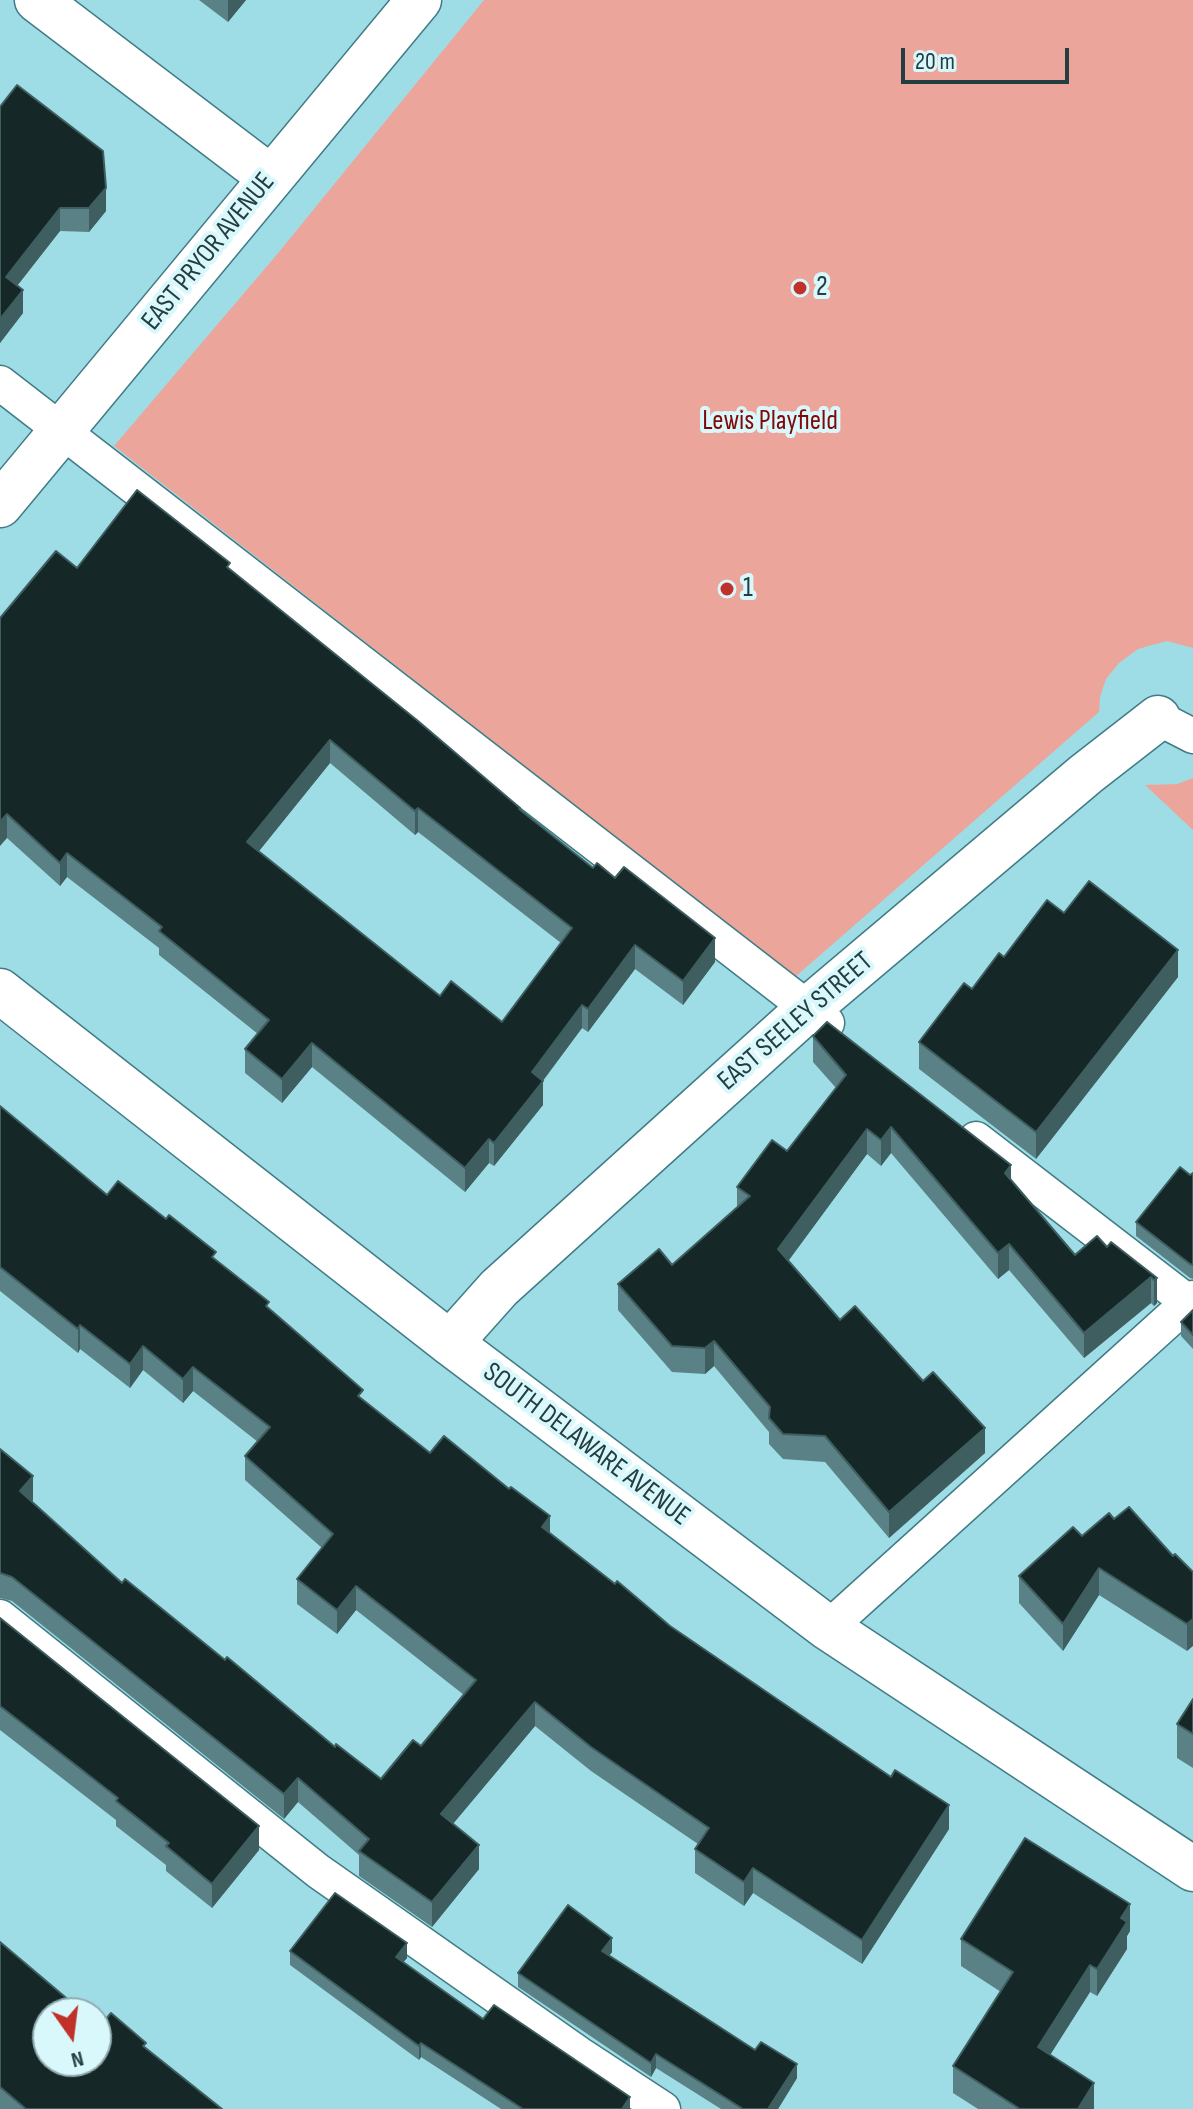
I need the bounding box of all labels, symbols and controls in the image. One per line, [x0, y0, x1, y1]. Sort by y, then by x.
scale bar [905, 32, 1073, 82]
text: 20 m [915, 47, 955, 76]
street label: EAST PRYOR AVENUE [135, 167, 283, 337]
place label: 2 [816, 271, 828, 305]
marker: 2 [791, 279, 809, 297]
park label: Lewis Playfield [702, 405, 838, 439]
place label: 1 [743, 572, 753, 606]
marker: 1 [718, 580, 736, 598]
street label: EAST SEELEY STREET [712, 946, 880, 1098]
street label: SOUTH DELAWARE AVENUE [476, 1356, 696, 1534]
north arrow [32, 1997, 112, 2077]
text: N [68, 2044, 86, 2073]

